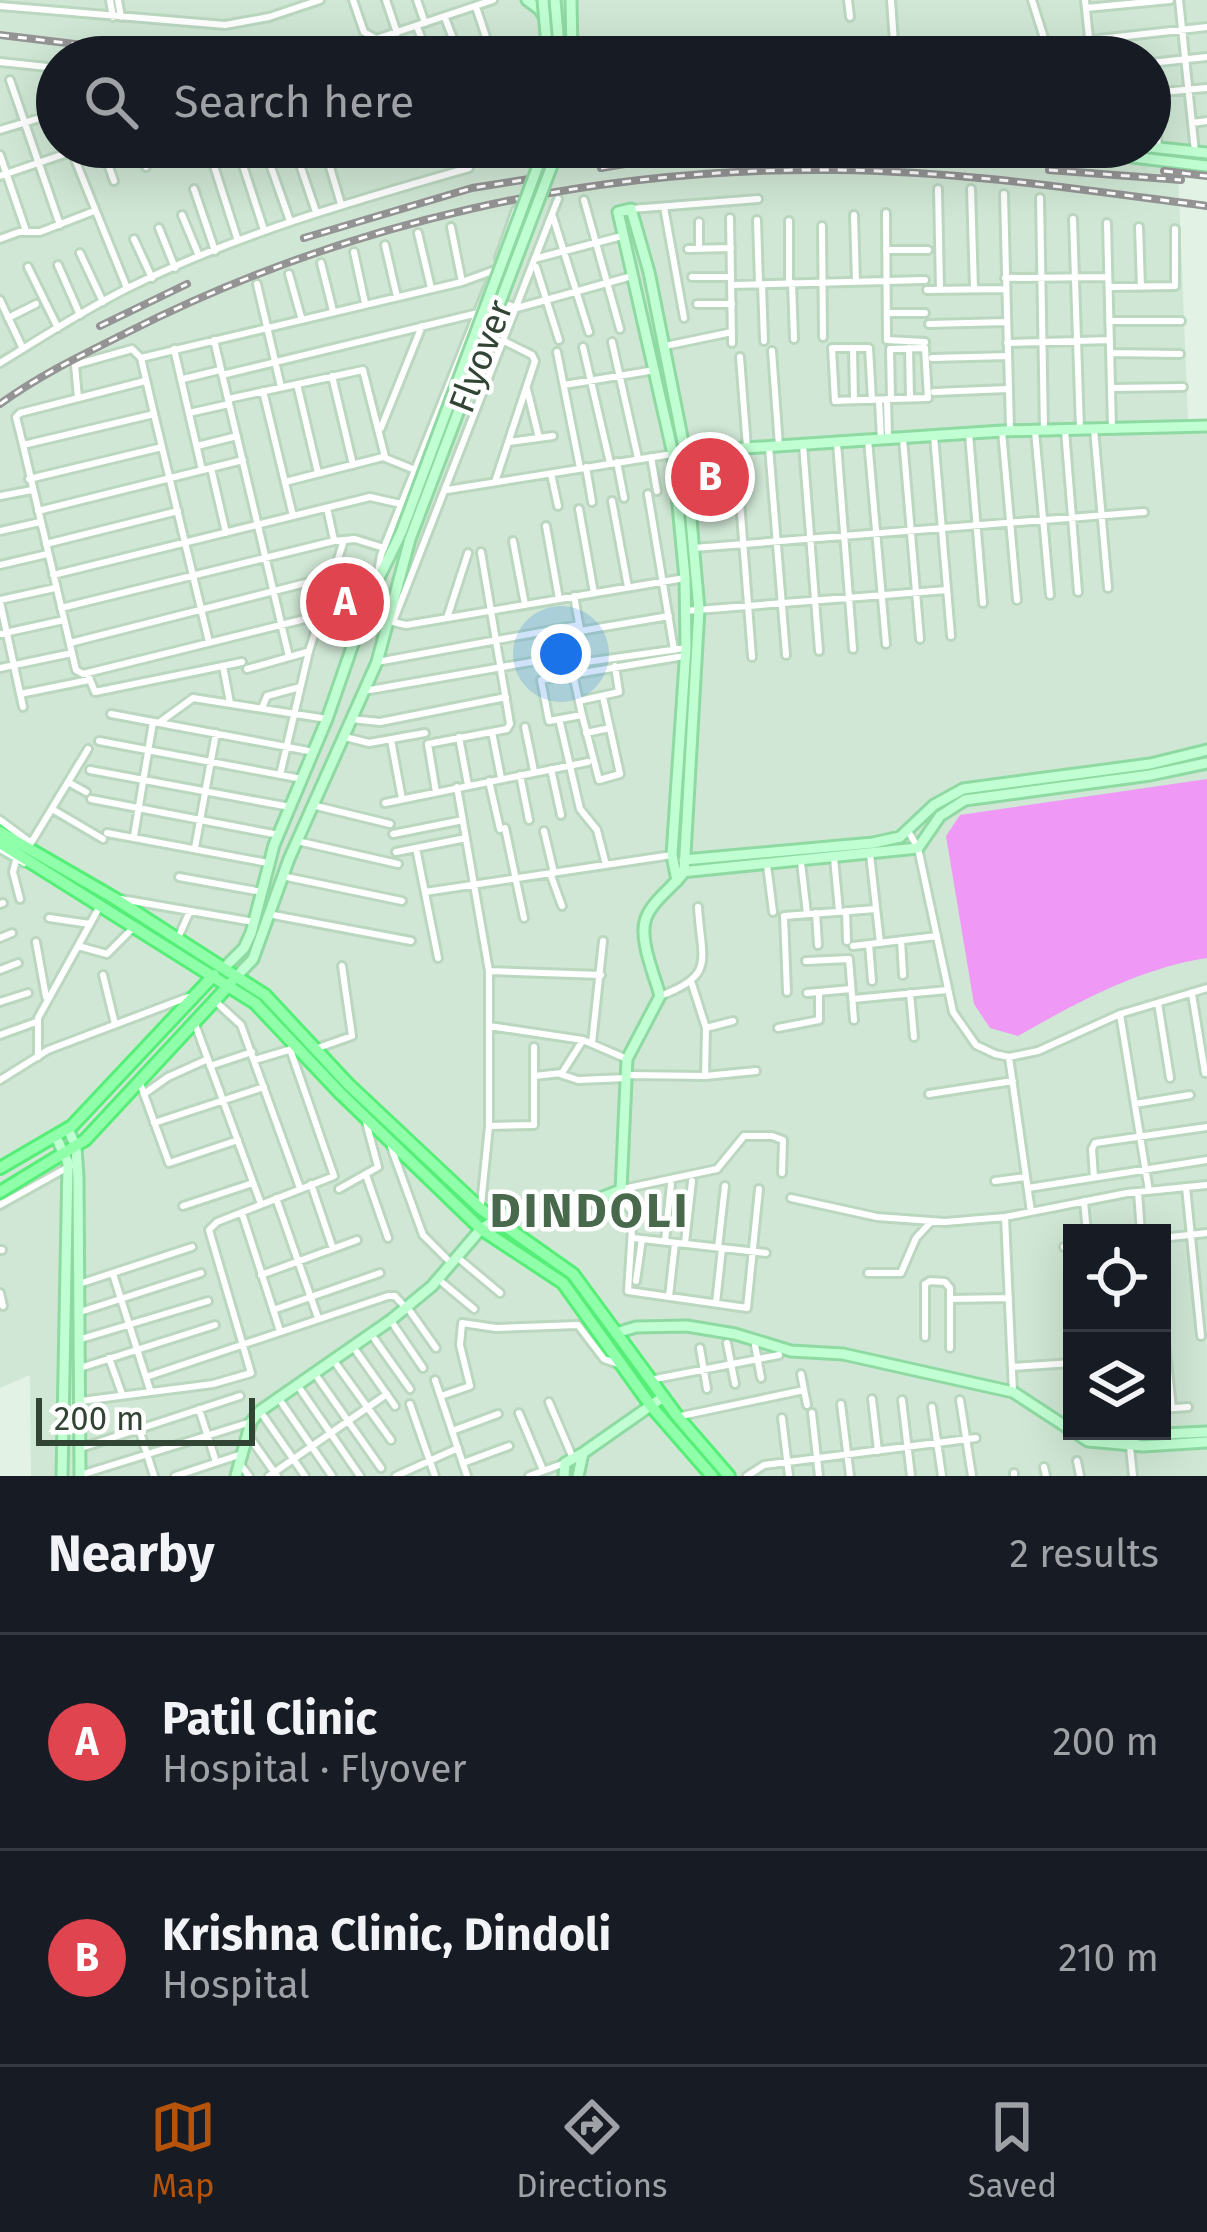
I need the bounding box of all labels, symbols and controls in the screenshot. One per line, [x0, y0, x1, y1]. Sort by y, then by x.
search box [36, 36, 1171, 168]
icon: search [78, 69, 144, 135]
text: Search here [174, 75, 414, 129]
street label: Flyover [439, 294, 522, 419]
pin: B [671, 432, 749, 522]
pin: A [306, 557, 384, 647]
your location [531, 624, 591, 684]
district label: DINDOLI [489, 1182, 691, 1240]
map controls [1063, 1224, 1171, 1440]
button: locate [1063, 1224, 1171, 1332]
button: layers [1063, 1332, 1171, 1440]
scale bar [36, 1392, 255, 1445]
text: 200 m [54, 1399, 144, 1439]
text: Nearby [48, 1523, 214, 1585]
text: 2 results [1010, 1531, 1159, 1577]
text: Patil Clinic [162, 1692, 377, 1746]
text: A [75, 1719, 99, 1765]
text: 200 m [1052, 1719, 1159, 1765]
text: Hospital · Flyover [162, 1746, 467, 1792]
text: Krishna Clinic, Dindoli [162, 1908, 611, 1962]
text: B [75, 1935, 99, 1981]
text: 210 m [1058, 1935, 1159, 1981]
text: Hospital [162, 1962, 310, 2008]
tab: Map [150, 2094, 216, 2206]
tab: Directions [516, 2094, 668, 2206]
tab: Saved [968, 2094, 1057, 2206]

